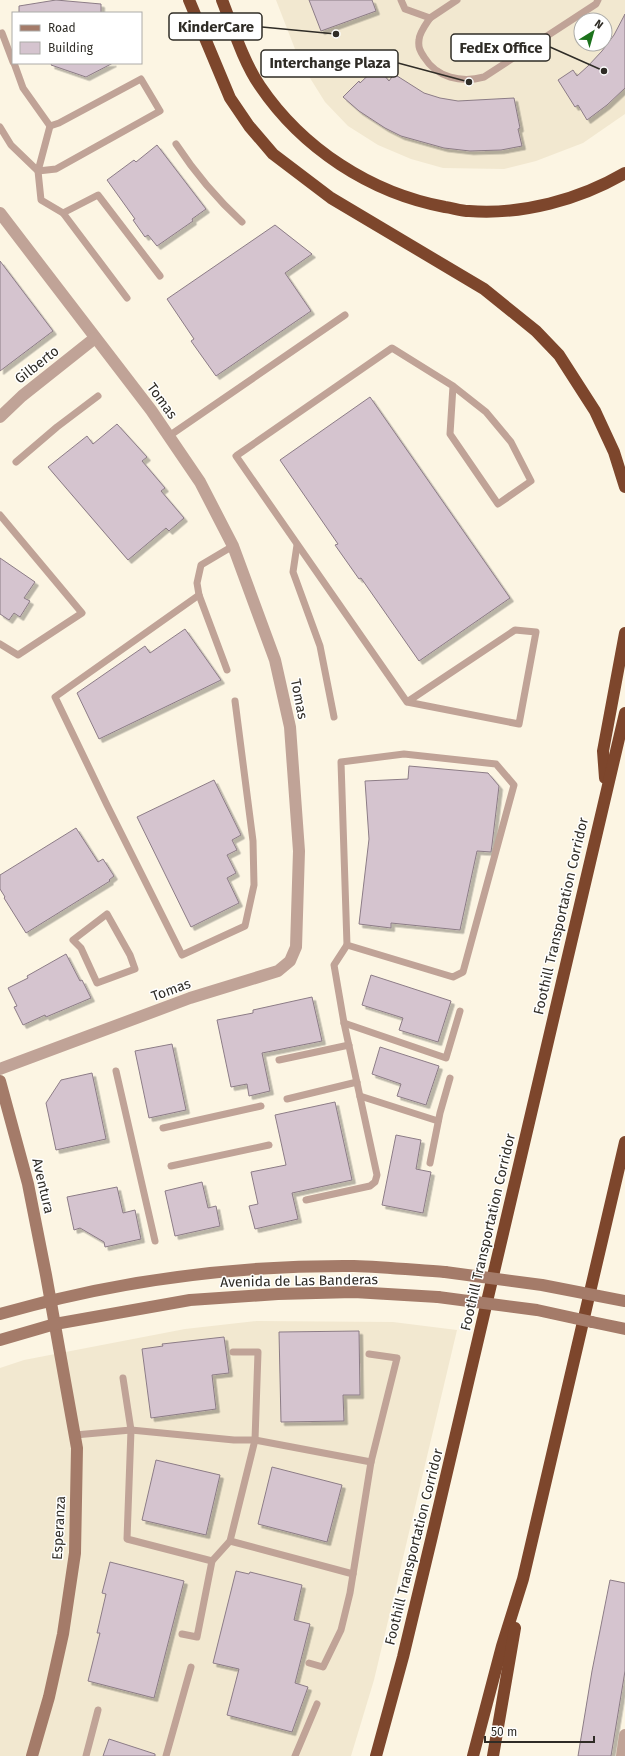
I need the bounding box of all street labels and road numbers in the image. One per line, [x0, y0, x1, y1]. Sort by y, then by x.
street label: Gilberto [12, 343, 62, 387]
street label: Tomas [143, 380, 181, 423]
street label: Tomas [287, 677, 311, 721]
street label: Foothill Transportation Corridor [530, 815, 592, 1016]
street label: Tomas [149, 975, 193, 1005]
street label: Foothill Transportation Corridor [457, 1131, 519, 1332]
street label: Aventura [28, 1157, 58, 1215]
street label: Avenida de Las Banderas [220, 1271, 379, 1291]
street label: Foothill Transportation Corridor [381, 1446, 447, 1647]
street label: Esperanza [49, 1496, 69, 1560]

